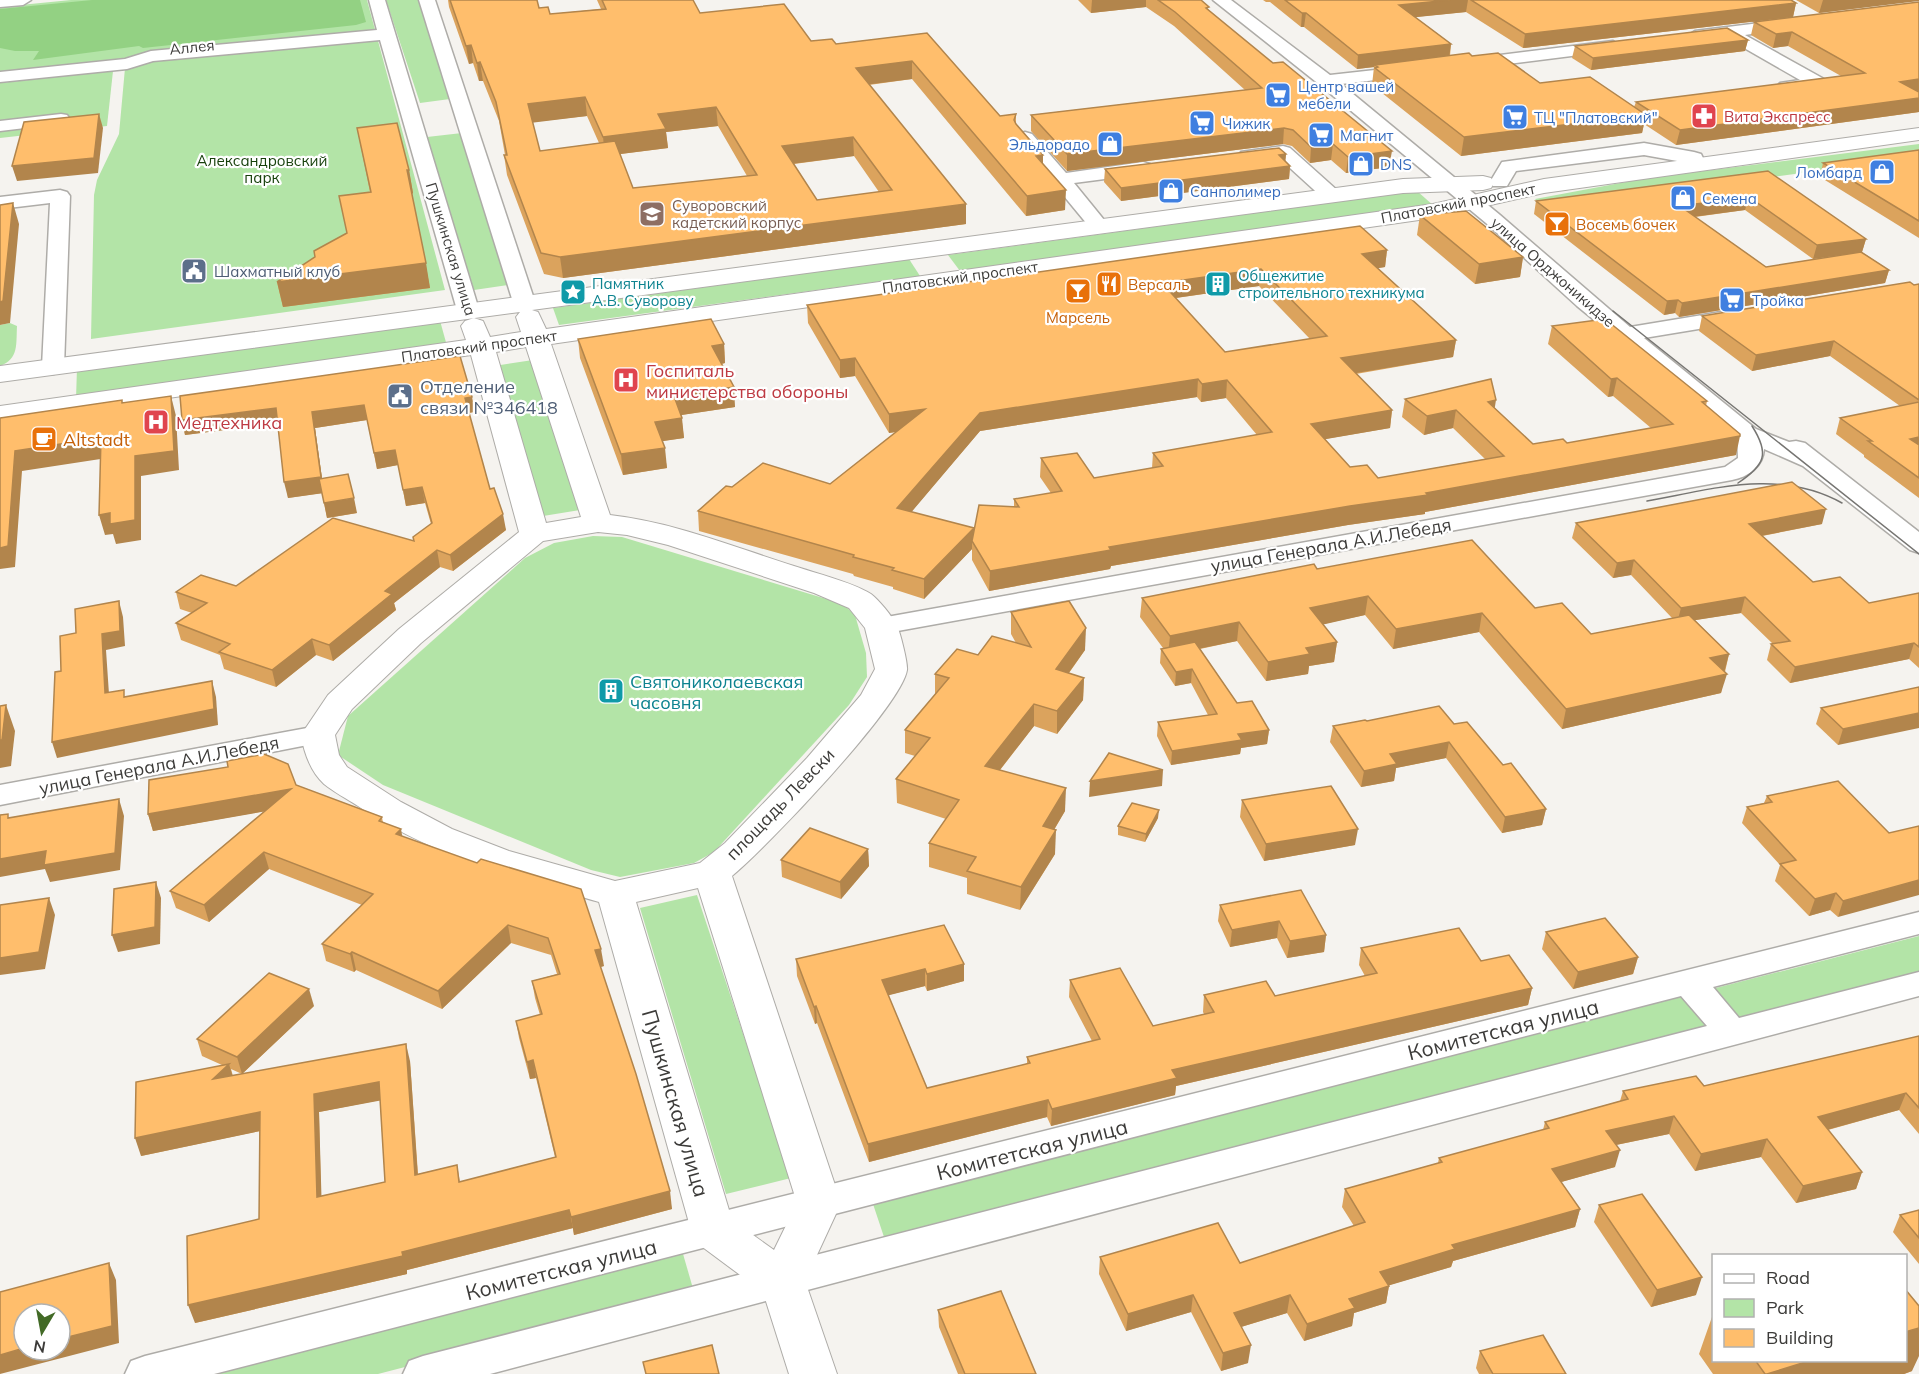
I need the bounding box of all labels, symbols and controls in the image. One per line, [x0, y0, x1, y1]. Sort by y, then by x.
street label: Аллея [169, 35, 215, 59]
place label: Центр вашей мебели [1298, 77, 1394, 113]
supermarket icon: Центр вашей мебели [1263, 80, 1293, 110]
pharmacy icon: Вита Экспресс [1689, 101, 1719, 131]
supermarket icon: ТЦ "Платовский" [1500, 102, 1530, 132]
place label: Вита Экспресс [1724, 107, 1831, 126]
supermarket icon: Чижик [1187, 108, 1217, 138]
place label: ТЦ "Платовский" [1534, 108, 1658, 127]
place label: Чижик [1222, 114, 1271, 133]
supermarket icon: Магнит [1306, 120, 1336, 150]
place label: Магнит [1340, 126, 1394, 145]
shop icon: Эльдорадо [1095, 129, 1125, 159]
place label: Эльдорадо [1009, 135, 1090, 154]
shop icon: DNS [1346, 149, 1376, 179]
park label: Александровский парк [197, 151, 327, 187]
place label: DNS [1380, 155, 1412, 174]
shop icon: Ломбард [1867, 157, 1897, 187]
place label: Ломбард [1796, 163, 1862, 182]
shop icon: Санполимер [1156, 176, 1186, 206]
street label: Платовский проспект [1379, 179, 1537, 227]
street label: Пушкинская улица [422, 180, 480, 318]
place label: Санполимер [1190, 182, 1281, 201]
shop icon: Семена [1668, 183, 1698, 213]
place label: Семена [1702, 189, 1757, 208]
place label: Суворовский кадетский корпус [672, 196, 801, 232]
school or university icon: Суворовский кадетский корпус [637, 199, 667, 229]
bar icon: Восемь бочек [1542, 209, 1572, 239]
street label: улица Орджоникидзе [1487, 213, 1619, 331]
place label: Восемь бочек [1576, 215, 1676, 234]
public building icon: Шахматный клуб [179, 256, 209, 286]
street label: Платовский проспект [881, 257, 1039, 297]
place label: Шахматный клуб [214, 262, 340, 281]
place label: Общежитие строительного техникума [1238, 266, 1425, 302]
restaurant icon: Версаль [1094, 269, 1124, 299]
building icon: Общежитие строительного техникума [1203, 269, 1233, 299]
place label: Памятник А.В. Суворову [592, 274, 694, 310]
place label: Версаль [1128, 275, 1189, 294]
bar icon: Марсель [1063, 276, 1093, 306]
place icon: Памятник А.В. Суворову [558, 277, 588, 307]
supermarket icon: Тройка [1717, 285, 1747, 315]
place label: Тройка [1752, 291, 1804, 310]
place label: Марсель [1046, 308, 1110, 327]
street label: Платовский проспект [400, 326, 558, 366]
place label: Госпиталь министерства обороны [646, 359, 848, 403]
hospital icon: Госпиталь министерства обороны [611, 365, 641, 395]
place label: Отделение связи №346418 [420, 375, 558, 419]
public building icon: Отделение связи №346418 [385, 381, 415, 411]
hospital icon: Медтехника [141, 407, 171, 437]
place label: Медтехника [176, 411, 282, 434]
cafe icon: Altstadt [29, 424, 59, 454]
place label: Altstadt [63, 428, 130, 451]
street label: улица Генерала А.И.Лебедя [1209, 512, 1453, 578]
place label: Святониколаевская часовня [630, 670, 804, 714]
building icon: Святониколаевская часовня [596, 676, 626, 706]
street label: улица Генерала А.И.Лебедя [37, 730, 281, 800]
street label: площадь Левски [721, 743, 839, 865]
street label: Комитетская улица [1405, 993, 1601, 1065]
street label: Пушкинская улица [637, 1006, 715, 1200]
street label: Комитетская улица [934, 1113, 1130, 1185]
street label: Комитетская улица [463, 1233, 659, 1305]
legend [1712, 1254, 1907, 1362]
text: Road [1766, 1266, 1810, 1289]
text: Park [1766, 1296, 1805, 1319]
north arrow [12, 1302, 72, 1362]
text: Building [1766, 1326, 1834, 1349]
text: N [32, 1336, 47, 1358]

